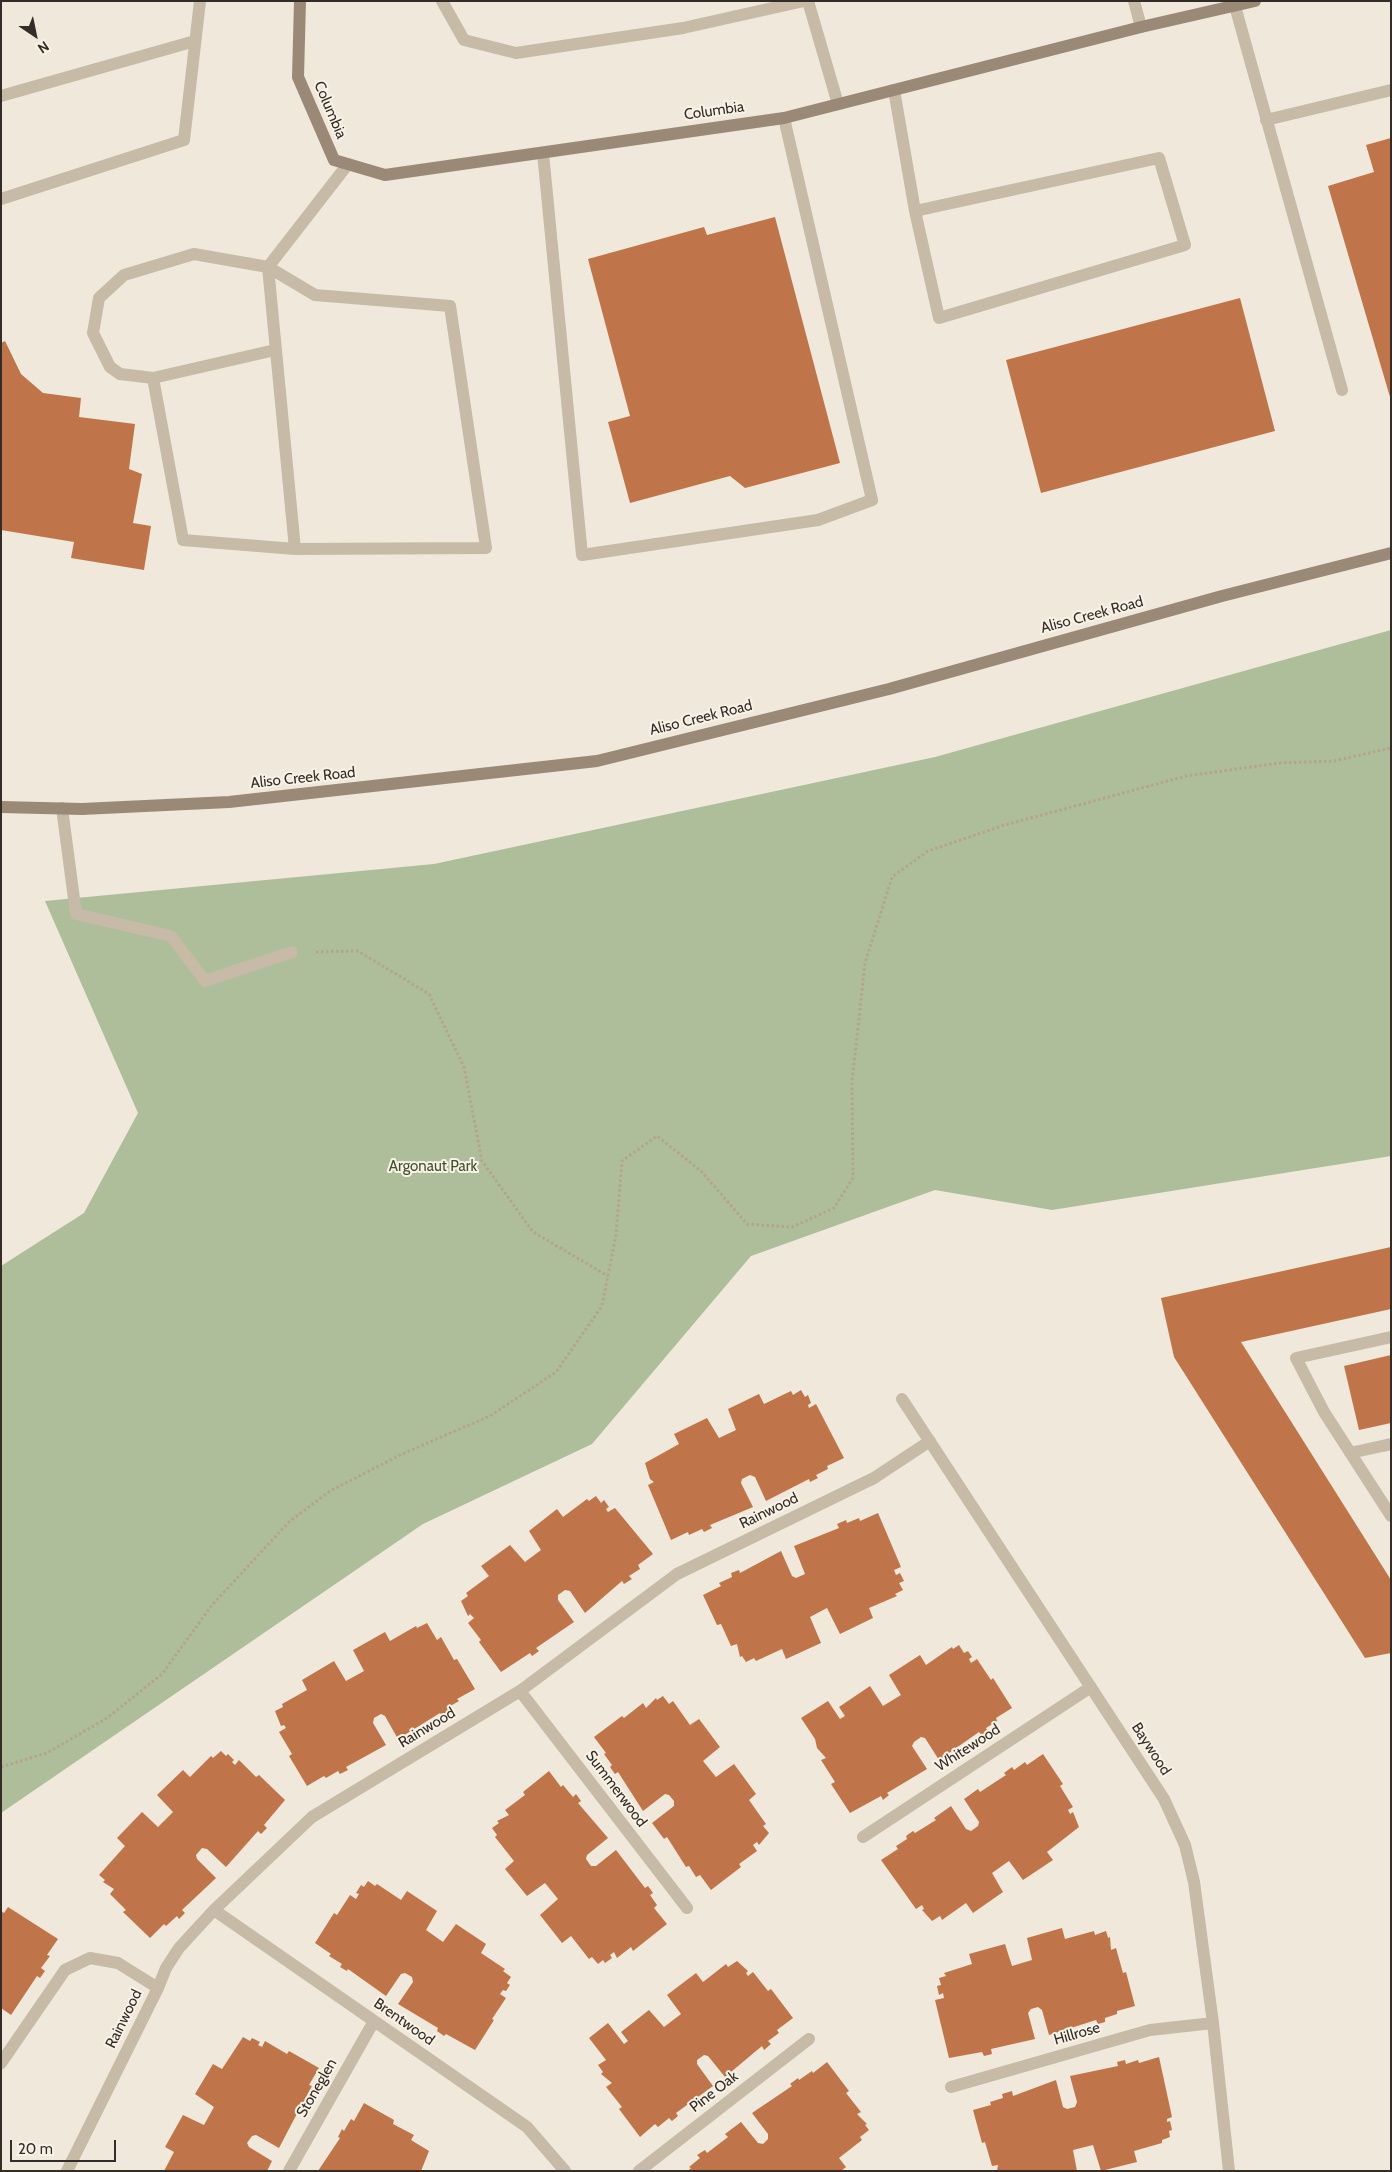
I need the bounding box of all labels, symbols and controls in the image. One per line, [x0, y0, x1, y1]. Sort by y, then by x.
north arrow [10, 10, 60, 60]
text: N [34, 37, 53, 58]
street label: Columbia [310, 79, 350, 141]
street label: Columbia [683, 98, 745, 124]
street label: Aliso Creek Road [1039, 593, 1145, 637]
street label: Aliso Creek Road [648, 697, 754, 739]
street label: Aliso Creek Road [250, 764, 356, 792]
park label: Argonaut Park [389, 1158, 477, 1176]
street label: Rainwood [737, 1489, 801, 1533]
street label: Rainwood [395, 1704, 459, 1752]
street label: Baywood [1127, 1719, 1175, 1779]
street label: Whitewood [932, 1720, 1004, 1776]
street label: Summerwood [581, 1747, 651, 1831]
street label: Rainwood [102, 1987, 146, 2051]
street label: Brentwood [370, 1995, 438, 2049]
street label: Hillrose [1052, 2019, 1102, 2049]
street label: Stoneglen [293, 2055, 341, 2121]
street label: Pine Oak [686, 2068, 742, 2116]
scale bar [12, 2130, 119, 2162]
text: 20 m [18, 2140, 53, 2158]

